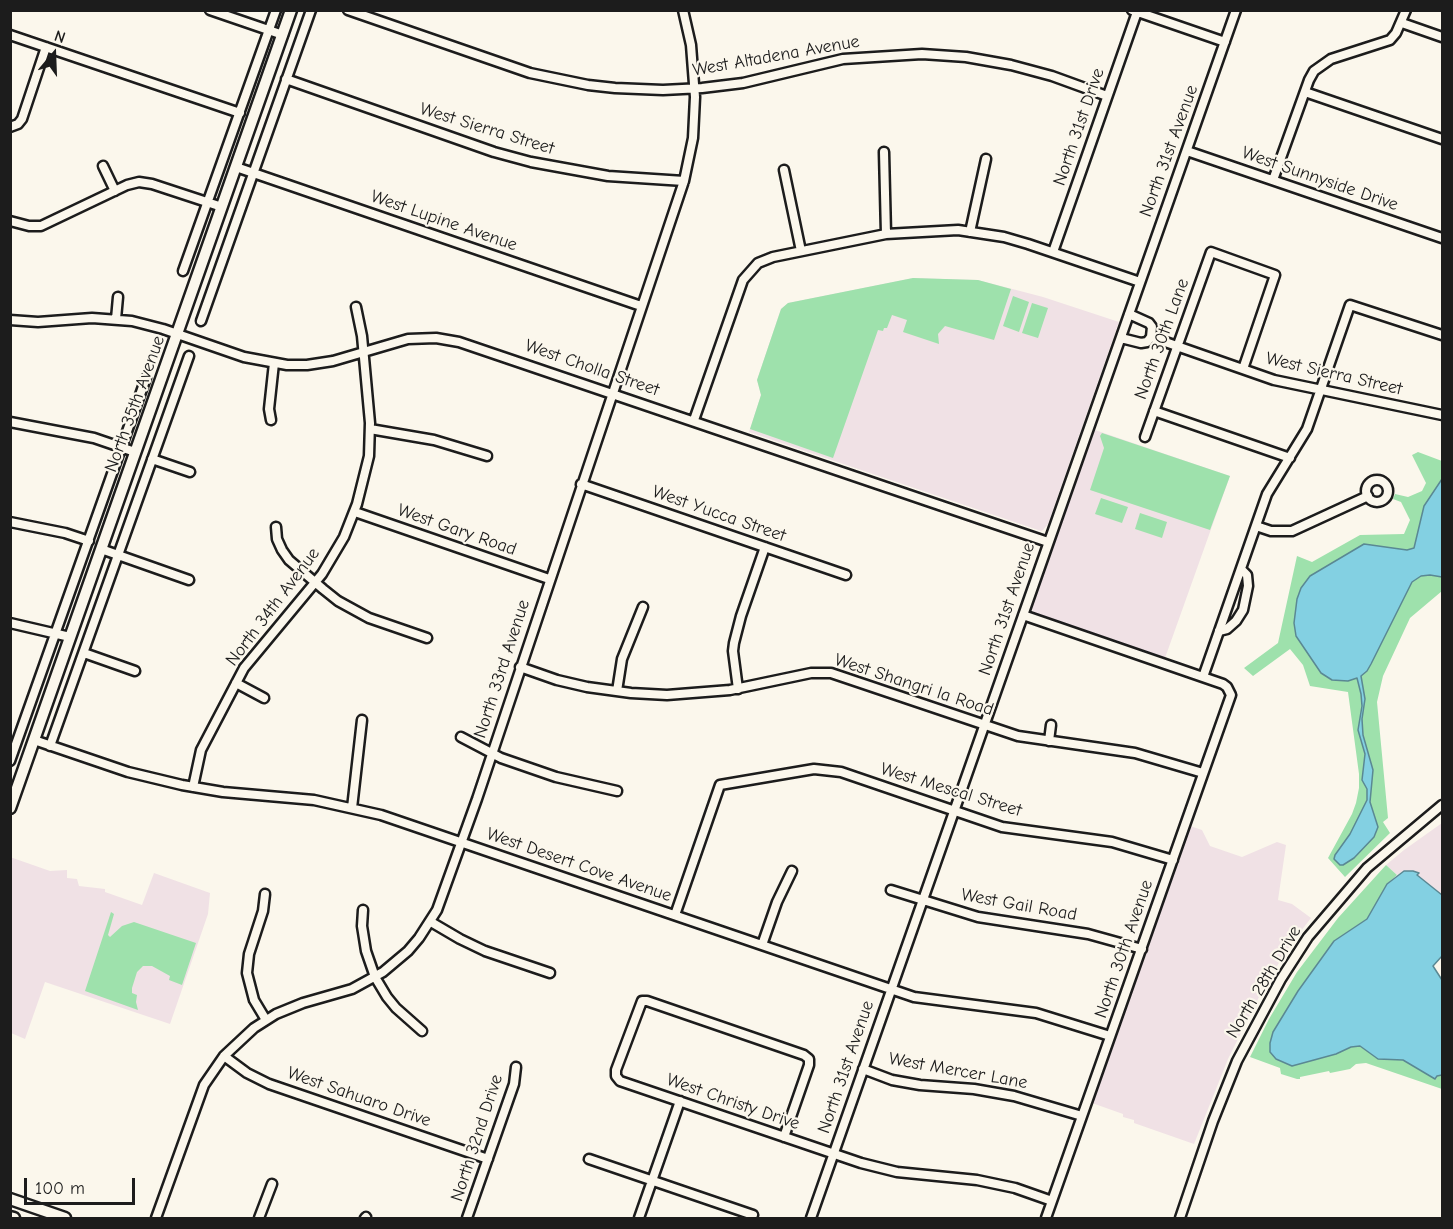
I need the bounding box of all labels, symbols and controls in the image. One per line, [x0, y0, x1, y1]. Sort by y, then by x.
north arrow [24, 24, 84, 84]
text: N [52, 27, 68, 47]
street label: West Altadena Avenue [691, 31, 861, 81]
street label: North 31st Drive [1049, 65, 1109, 189]
street label: North 31st Avenue [1135, 82, 1203, 220]
street label: West Sierra Street [417, 98, 557, 160]
street label: West Sunnyside Drive [1239, 142, 1401, 216]
street label: West Lupine Avenue [368, 186, 520, 256]
street label: North 30th Lane [1130, 276, 1194, 402]
street label: North 35th Avenue [100, 333, 170, 475]
street label: West Cholla Street [522, 335, 662, 401]
street label: West Sierra Street [1264, 348, 1404, 400]
street label: West Yucca Street [649, 481, 789, 547]
street label: West Gary Road [395, 500, 519, 560]
street label: North 31st Avenue [974, 540, 1040, 678]
street label: North 34th Avenue [221, 543, 325, 671]
street label: North 33rd Avenue [469, 597, 535, 741]
street label: West Shangri la Road [832, 649, 996, 721]
street label: West Mescal Street [878, 758, 1024, 822]
street label: West Desert Cove Avenue [484, 823, 674, 907]
street label: North 30th Avenue [1090, 877, 1158, 1021]
street label: West Gail Road [959, 884, 1079, 926]
street label: North 28th Drive [1222, 922, 1306, 1042]
street label: North 31st Avenue [813, 998, 879, 1136]
street label: West Mercer Lane [887, 1048, 1029, 1094]
street label: West Sahuaro Drive [284, 1062, 434, 1132]
street label: West Christy Drive [664, 1069, 802, 1135]
street label: North 32nd Drive [446, 1072, 508, 1204]
scale bar [27, 1166, 138, 1204]
text: 100 m [35, 1178, 85, 1199]

